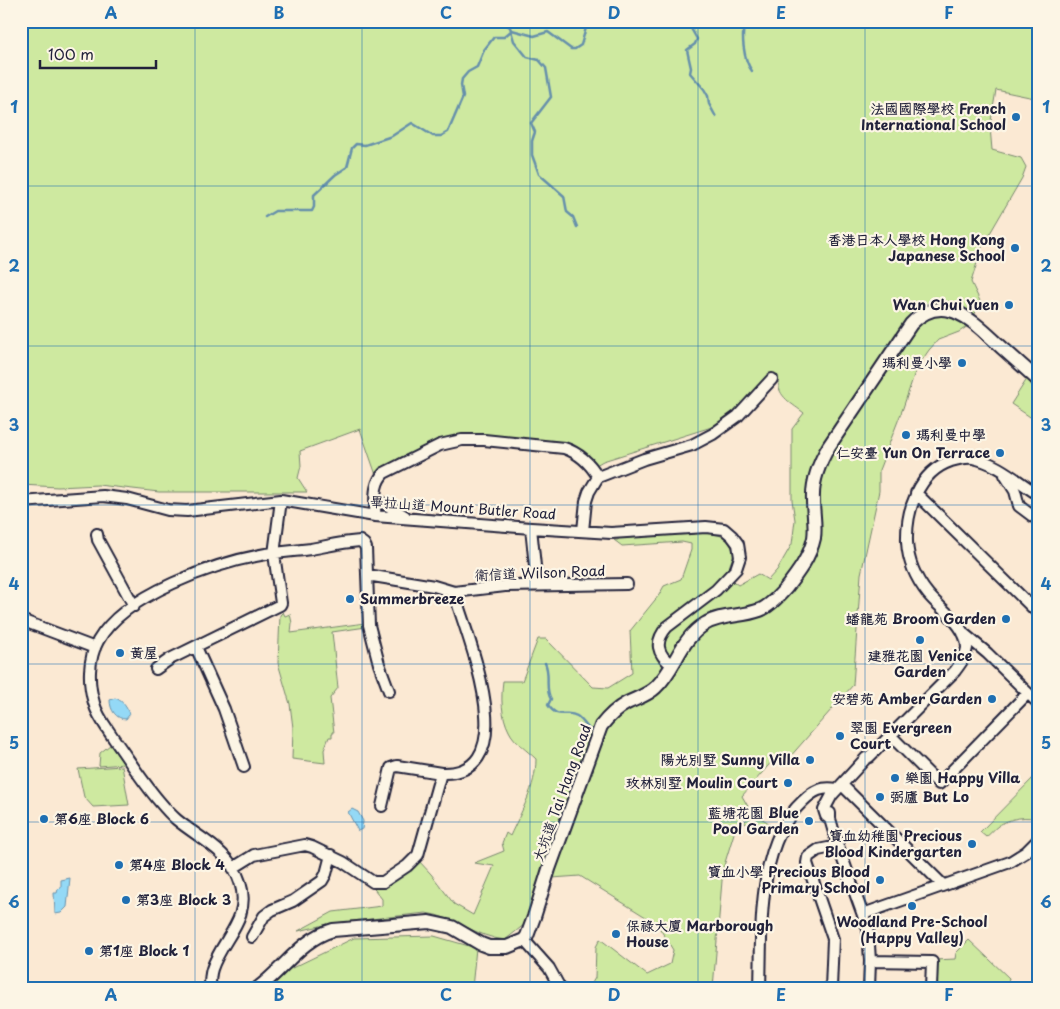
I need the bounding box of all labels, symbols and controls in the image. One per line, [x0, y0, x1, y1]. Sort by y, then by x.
text: A [105, 0, 118, 24]
text: B [274, 0, 285, 24]
text: C [440, 0, 452, 24]
text: D [608, 0, 620, 24]
text: E [776, 0, 786, 24]
text: F [944, 0, 954, 24]
scale bar [40, 38, 156, 70]
text: 100 m [48, 42, 94, 65]
text: 1 [10, 94, 18, 118]
text: 1 [1042, 94, 1050, 118]
place label: 法國國際學校 French International School [861, 98, 1006, 135]
marker: 法國國際學校 French International School [1010, 111, 1022, 123]
place label: 香港日本人學校 Hong Kong Japanese School [827, 229, 1005, 266]
marker: 香港日本人學校 Hong Kong Japanese School [1009, 242, 1021, 254]
text: 2 [8, 253, 20, 277]
text: 2 [1040, 253, 1052, 277]
place label: Wan Chui Yuen [893, 294, 999, 315]
marker: Wan Chui Yuen [1003, 299, 1015, 311]
place label: 瑪利曼小學 [882, 352, 952, 373]
marker: 瑪利曼小學 [956, 357, 968, 369]
text: 3 [9, 412, 19, 436]
text: 3 [1041, 412, 1051, 436]
place label: 瑪利曼中學 [916, 424, 986, 445]
marker: 瑪利曼中學 [900, 429, 912, 441]
place label: 仁安臺 Yun On Terrace [836, 442, 990, 463]
marker: 仁安臺 Yun On Terrace [994, 447, 1006, 459]
street label: 畢拉山道 Mount Butler Road [369, 491, 557, 524]
street label: 衛信道 Wilson Road [474, 560, 606, 585]
text: 4 [9, 571, 20, 595]
text: 4 [1041, 571, 1052, 595]
place label: Summerbreeze [360, 588, 464, 609]
marker: Summerbreeze [344, 593, 356, 605]
place label: 蟠龍苑 Broom Garden [846, 608, 996, 629]
marker: 蟠龍苑 Broom Garden [1000, 613, 1012, 625]
marker: 建雅花園 Venice Garden [914, 634, 926, 646]
place label: 黃屋 [130, 642, 158, 663]
place label: 建雅花園 Venice Garden [868, 645, 973, 682]
marker: 黃屋 [114, 647, 126, 659]
place label: 安碧苑 Amber Garden [832, 688, 982, 709]
marker: 安碧苑 Amber Garden [986, 693, 998, 705]
place label: 翠園 Evergreen Court [850, 717, 952, 754]
street label: 大坑道 Tai Hang Road [527, 721, 596, 865]
text: 5 [9, 730, 19, 754]
marker: 翠園 Evergreen Court [834, 730, 846, 742]
text: 5 [1041, 730, 1051, 754]
place label: 陽光別墅 Sunny Villa [660, 749, 801, 770]
marker: 陽光別墅 Sunny Villa [804, 754, 816, 766]
place label: 樂園 Happy Villa [905, 767, 1020, 788]
place label: 玫林別墅 Moulin Court [626, 772, 778, 793]
marker: 樂園 Happy Villa [889, 772, 901, 784]
marker: 玫林別墅 Moulin Court [782, 777, 794, 789]
place label: 弼廬 But Lo [890, 786, 969, 807]
marker: 弼廬 But Lo [874, 791, 886, 803]
place label: 藍塘花園 Blue Pool Garden [708, 802, 799, 839]
place label: 第6座 Block 6 [54, 808, 149, 829]
marker: 第6座 Block 6 [38, 813, 50, 825]
marker: 藍塘花園 Blue Pool Garden [803, 815, 815, 827]
place label: 寶血幼稚園 Precious Blood Kindergarten [824, 825, 962, 862]
marker: 寶血幼稚園 Precious Blood Kindergarten [966, 838, 978, 850]
place label: 第4座 Block 4 [129, 854, 225, 875]
marker: 第4座 Block 4 [113, 859, 125, 871]
place label: 寶血小學 Precious Blood Primary School [707, 861, 870, 898]
marker: 寶血小學 Precious Blood Primary School [874, 874, 886, 886]
text: 6 [8, 889, 20, 913]
place label: 第3座 Block 3 [136, 889, 231, 910]
text: 6 [1040, 889, 1052, 913]
marker: 第3座 Block 3 [120, 894, 132, 906]
marker: Woodland Pre-School (Happy Valley) [906, 900, 918, 912]
place label: Woodland Pre-School (Happy Valley) [837, 911, 987, 948]
place label: 保祿大廈 Marborough House [626, 915, 774, 952]
marker: 保祿大廈 Marborough House [610, 928, 622, 940]
place label: 第1座 Block 1 [99, 940, 189, 961]
marker: 第1座 Block 1 [83, 945, 95, 957]
text: A [105, 982, 118, 1006]
text: B [274, 982, 285, 1006]
text: C [440, 982, 452, 1006]
text: D [608, 982, 620, 1006]
text: E [776, 982, 786, 1006]
text: F [944, 982, 954, 1006]

